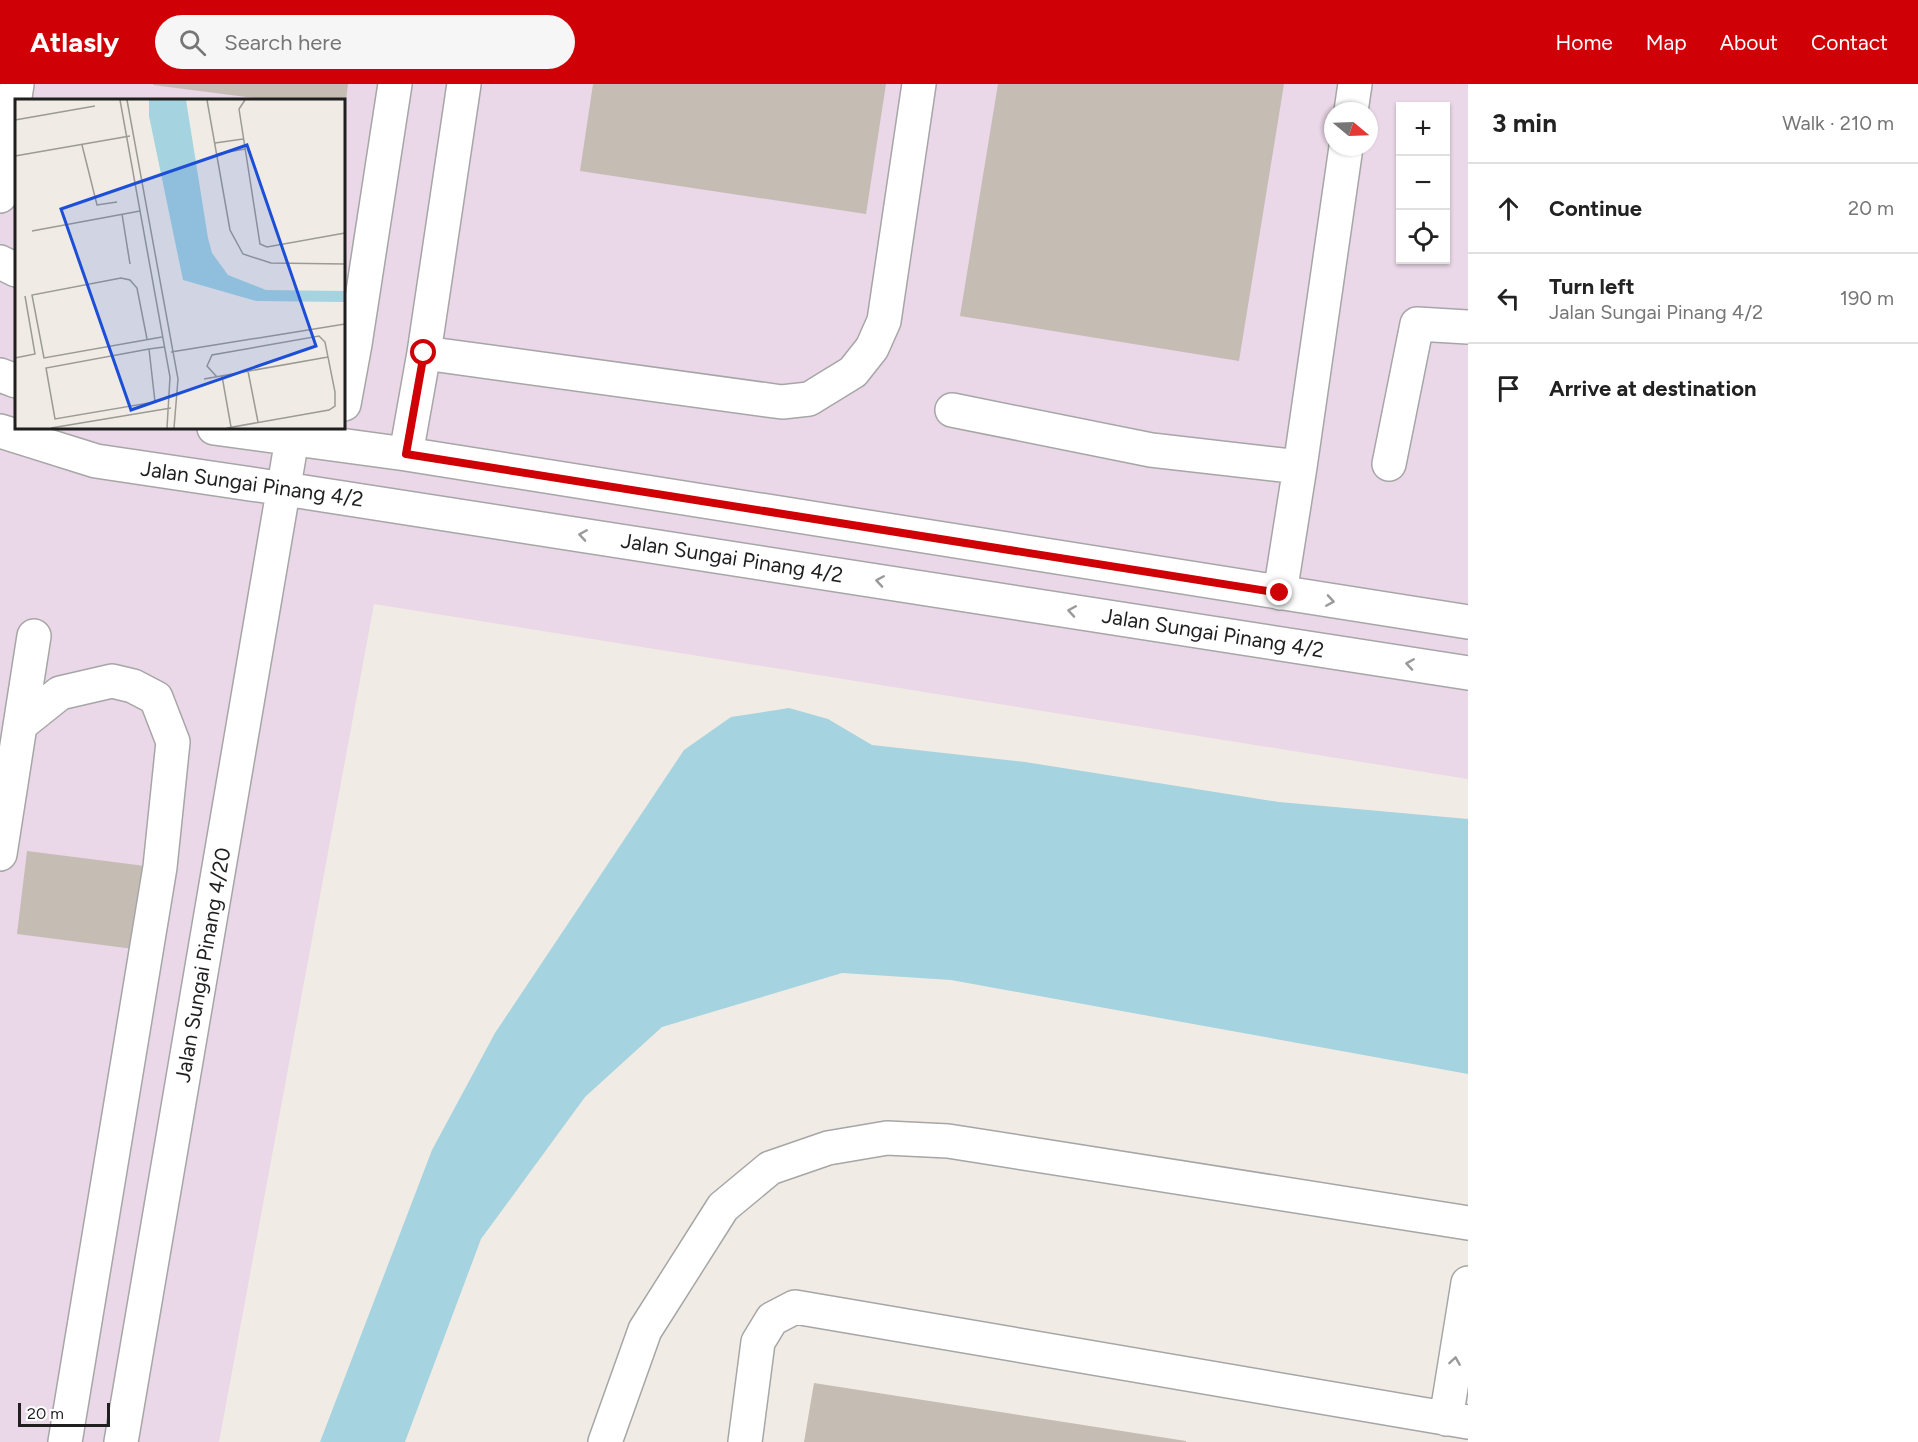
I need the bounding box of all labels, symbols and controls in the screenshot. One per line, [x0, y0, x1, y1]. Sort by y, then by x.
search box [155, 15, 575, 69]
text: Atlasly [30, 25, 119, 59]
icon: search [176, 26, 209, 59]
text: Search here [224, 29, 342, 56]
text: Home [1556, 30, 1613, 55]
text: Map [1646, 30, 1687, 55]
text: About [1720, 30, 1778, 55]
text: Contact [1811, 30, 1888, 55]
inset map [15, 99, 345, 429]
north arrow [1324, 102, 1378, 156]
map controls [1396, 102, 1450, 264]
button: + [1396, 102, 1450, 156]
text: 3 min [1492, 107, 1557, 139]
text: Walk · 210 m [1782, 111, 1894, 135]
button: − [1396, 156, 1450, 210]
icon: ahead [1492, 192, 1525, 225]
text: Continue [1549, 195, 1642, 222]
text: 20 m [1848, 196, 1894, 220]
button: locate [1396, 210, 1450, 264]
text: Turn left [1549, 273, 1635, 300]
icon: left [1492, 282, 1525, 315]
text: 190 m [1840, 286, 1894, 310]
text: Jalan Sungai Pinang 4/2 [1549, 300, 1763, 324]
route start [410, 339, 436, 365]
icon: arrive [1492, 372, 1525, 405]
text: Arrive at destination [1549, 375, 1757, 402]
street label: Jalan Sungai Pinang 4/2 [139, 455, 365, 512]
street label: Jalan Sungai Pinang 4/2 [619, 528, 845, 587]
one-way arrow [579, 529, 589, 542]
one-way arrow [875, 576, 884, 588]
route end [1266, 579, 1292, 605]
one-way arrow [1325, 594, 1334, 606]
street label: Jalan Sungai Pinang 4/2 [1100, 603, 1326, 662]
one-way arrow [1068, 606, 1077, 618]
one-way arrow [1406, 658, 1416, 671]
street label: Jalan Sungai Pinang 4/20 [170, 845, 236, 1084]
one-way arrow [1449, 1356, 1461, 1366]
scale bar [18, 1400, 110, 1428]
text: 20 m [27, 1404, 64, 1423]

